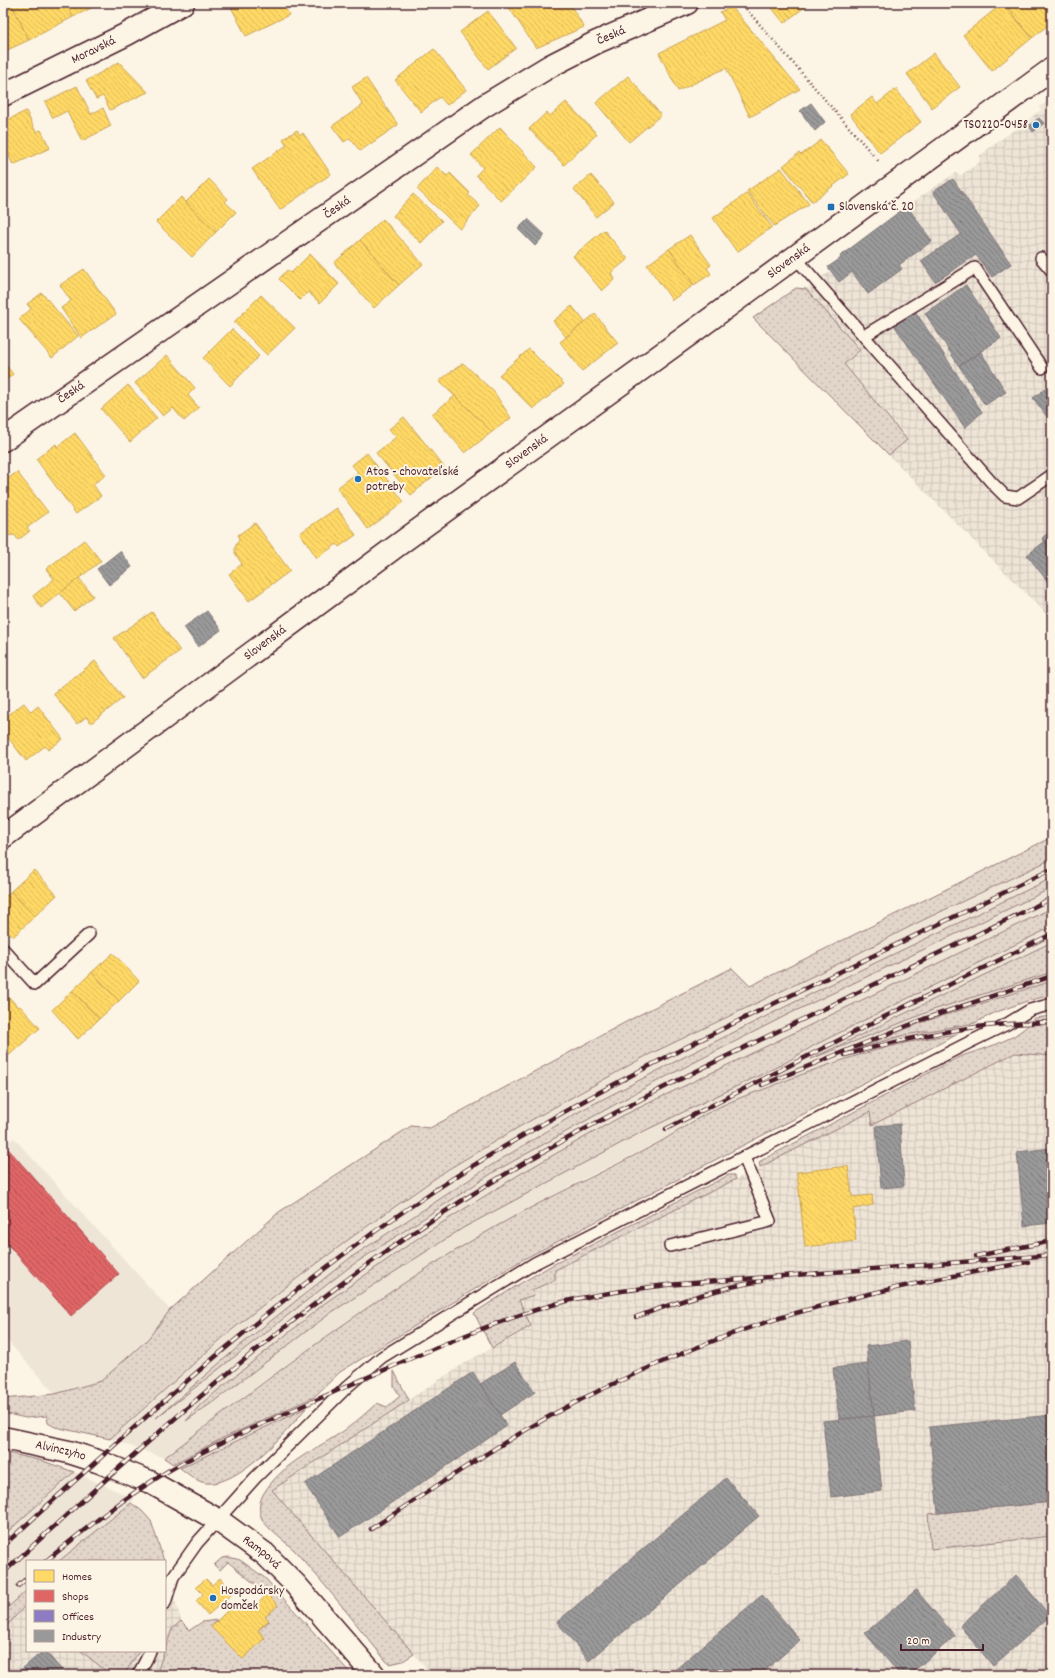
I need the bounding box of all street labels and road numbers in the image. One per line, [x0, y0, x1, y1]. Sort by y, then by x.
street label: Česká [594, 21, 629, 50]
street label: Moravská [68, 31, 119, 69]
street label: Česká [320, 191, 355, 224]
street label: Slovenská [763, 239, 815, 284]
street label: Česká [54, 376, 89, 409]
street label: Slovenská [501, 429, 552, 474]
street label: Slovenská [240, 621, 291, 665]
street label: Alvinczyho [34, 1436, 88, 1466]
street label: Rampová [238, 1531, 285, 1574]

